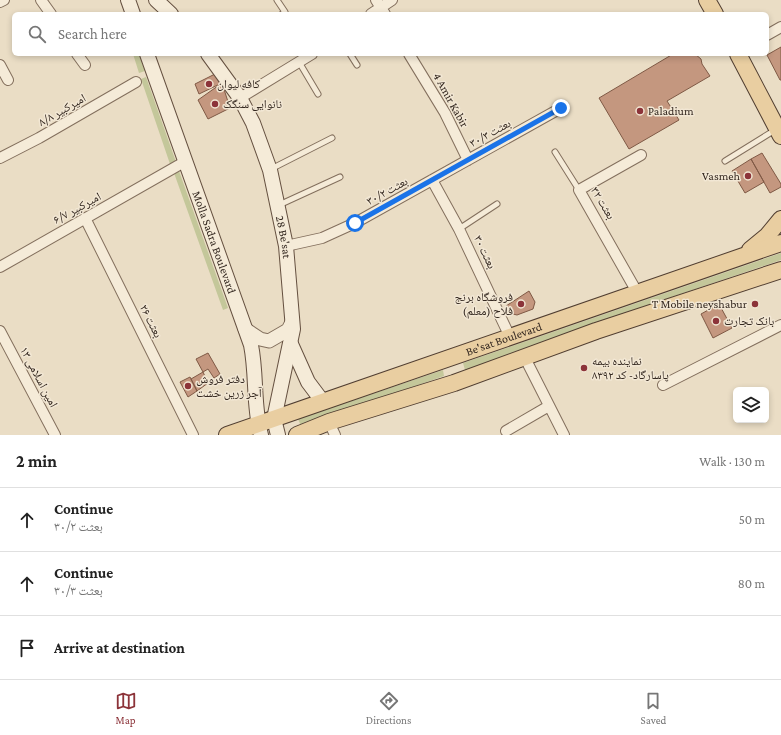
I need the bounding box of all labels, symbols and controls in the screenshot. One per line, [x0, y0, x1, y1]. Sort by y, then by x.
search box [12, 12, 769, 56]
icon: search [26, 23, 48, 45]
text: Search here [58, 26, 127, 42]
street label: 4 Amir Kabir [430, 70, 472, 130]
place label: کافه لیوان [217, 77, 260, 91]
marker: کافه لیوان [204, 79, 214, 89]
street label: امیرکبیر ۸/۸ [36, 91, 89, 130]
place label: نانوایی سنگک [223, 97, 282, 111]
marker: نانوایی سنگک [210, 99, 220, 109]
route end [552, 99, 570, 117]
place label: Paladium [648, 104, 694, 118]
marker: Paladium [635, 106, 645, 116]
street label: بعثت ۳۰/۳ [467, 116, 513, 150]
place label: Vasmeh [702, 169, 741, 183]
marker: Vasmeh [743, 171, 753, 181]
street label: بعثت ۳۰/۲ [364, 174, 410, 208]
street label: بعثت ۳۲ [588, 184, 618, 222]
street label: امیرکبیر ۶/۷ [51, 189, 104, 227]
street label: Molla Sadra Boulevard [190, 189, 239, 296]
street label: 28 Be'sat [273, 214, 294, 260]
route start [346, 214, 364, 232]
street label: بعثت ۳۰ [471, 233, 499, 271]
place label: فروشگاه برنج فلاح (معلم) [454, 290, 513, 319]
place label: T Mobile neyshabur [652, 297, 748, 311]
marker: فروشگاه برنج فلاح (معلم) [516, 299, 526, 309]
marker: T Mobile neyshabur [750, 299, 760, 309]
street label: بعثت ۲۶ [136, 302, 165, 340]
place label: بانک تجارت [724, 314, 774, 328]
marker: بانک تجارت [711, 316, 721, 326]
street label: Be'sat Boulevard [464, 319, 544, 359]
street label: امین اسلامی ۱۳ [17, 344, 61, 410]
place label: نماینده بیمه پاسارگاد- کد ۸۳۹۲ [592, 354, 669, 382]
marker: نماینده بیمه پاسارگاد- کد ۸۳۹۲ [579, 363, 589, 373]
place label: دفتر فروش آجر زرین خشت [196, 372, 263, 400]
marker: دفتر فروش آجر زرین خشت [183, 381, 193, 391]
map controls [733, 387, 769, 423]
button: layers [733, 387, 769, 423]
text: 2 min [16, 452, 57, 471]
text: Walk · 130 m [699, 454, 765, 469]
text: Continue [54, 501, 113, 517]
icon: ahead [16, 509, 38, 531]
text: 50 m [739, 512, 765, 527]
text: بعثت ۳۰/۲ [54, 519, 103, 534]
text: Continue [54, 565, 113, 581]
icon: ahead [16, 573, 38, 595]
text: 80 m [738, 576, 765, 591]
text: بعثت ۳۰/۳ [54, 583, 103, 598]
icon: arrive [16, 637, 38, 659]
text: Arrive at destination [54, 640, 185, 656]
tab: Map [115, 690, 137, 726]
tab: Directions [366, 690, 411, 726]
tab: Saved [641, 690, 666, 726]

